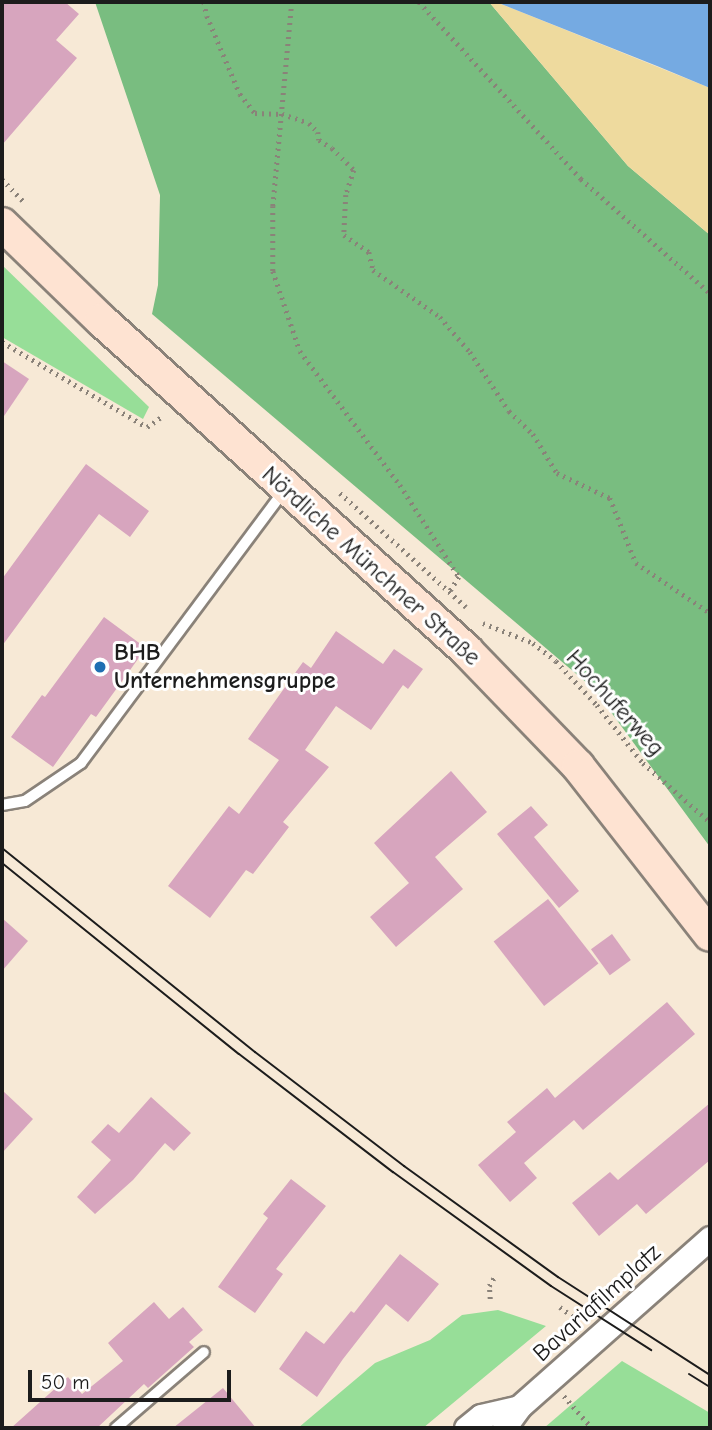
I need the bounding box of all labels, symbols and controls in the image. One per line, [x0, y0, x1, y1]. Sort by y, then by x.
street label: Nördliche Münchner Straße [256, 460, 486, 672]
place label: BHB Unternehmensgruppe [114, 639, 335, 695]
street label: Hochuferweg [560, 644, 670, 762]
marker: BHB Unternehmensgruppe [92, 659, 108, 675]
street label: Bavariafilmplatz [527, 1238, 667, 1368]
scale bar [32, 1356, 234, 1400]
text: 50 m [41, 1370, 90, 1394]

